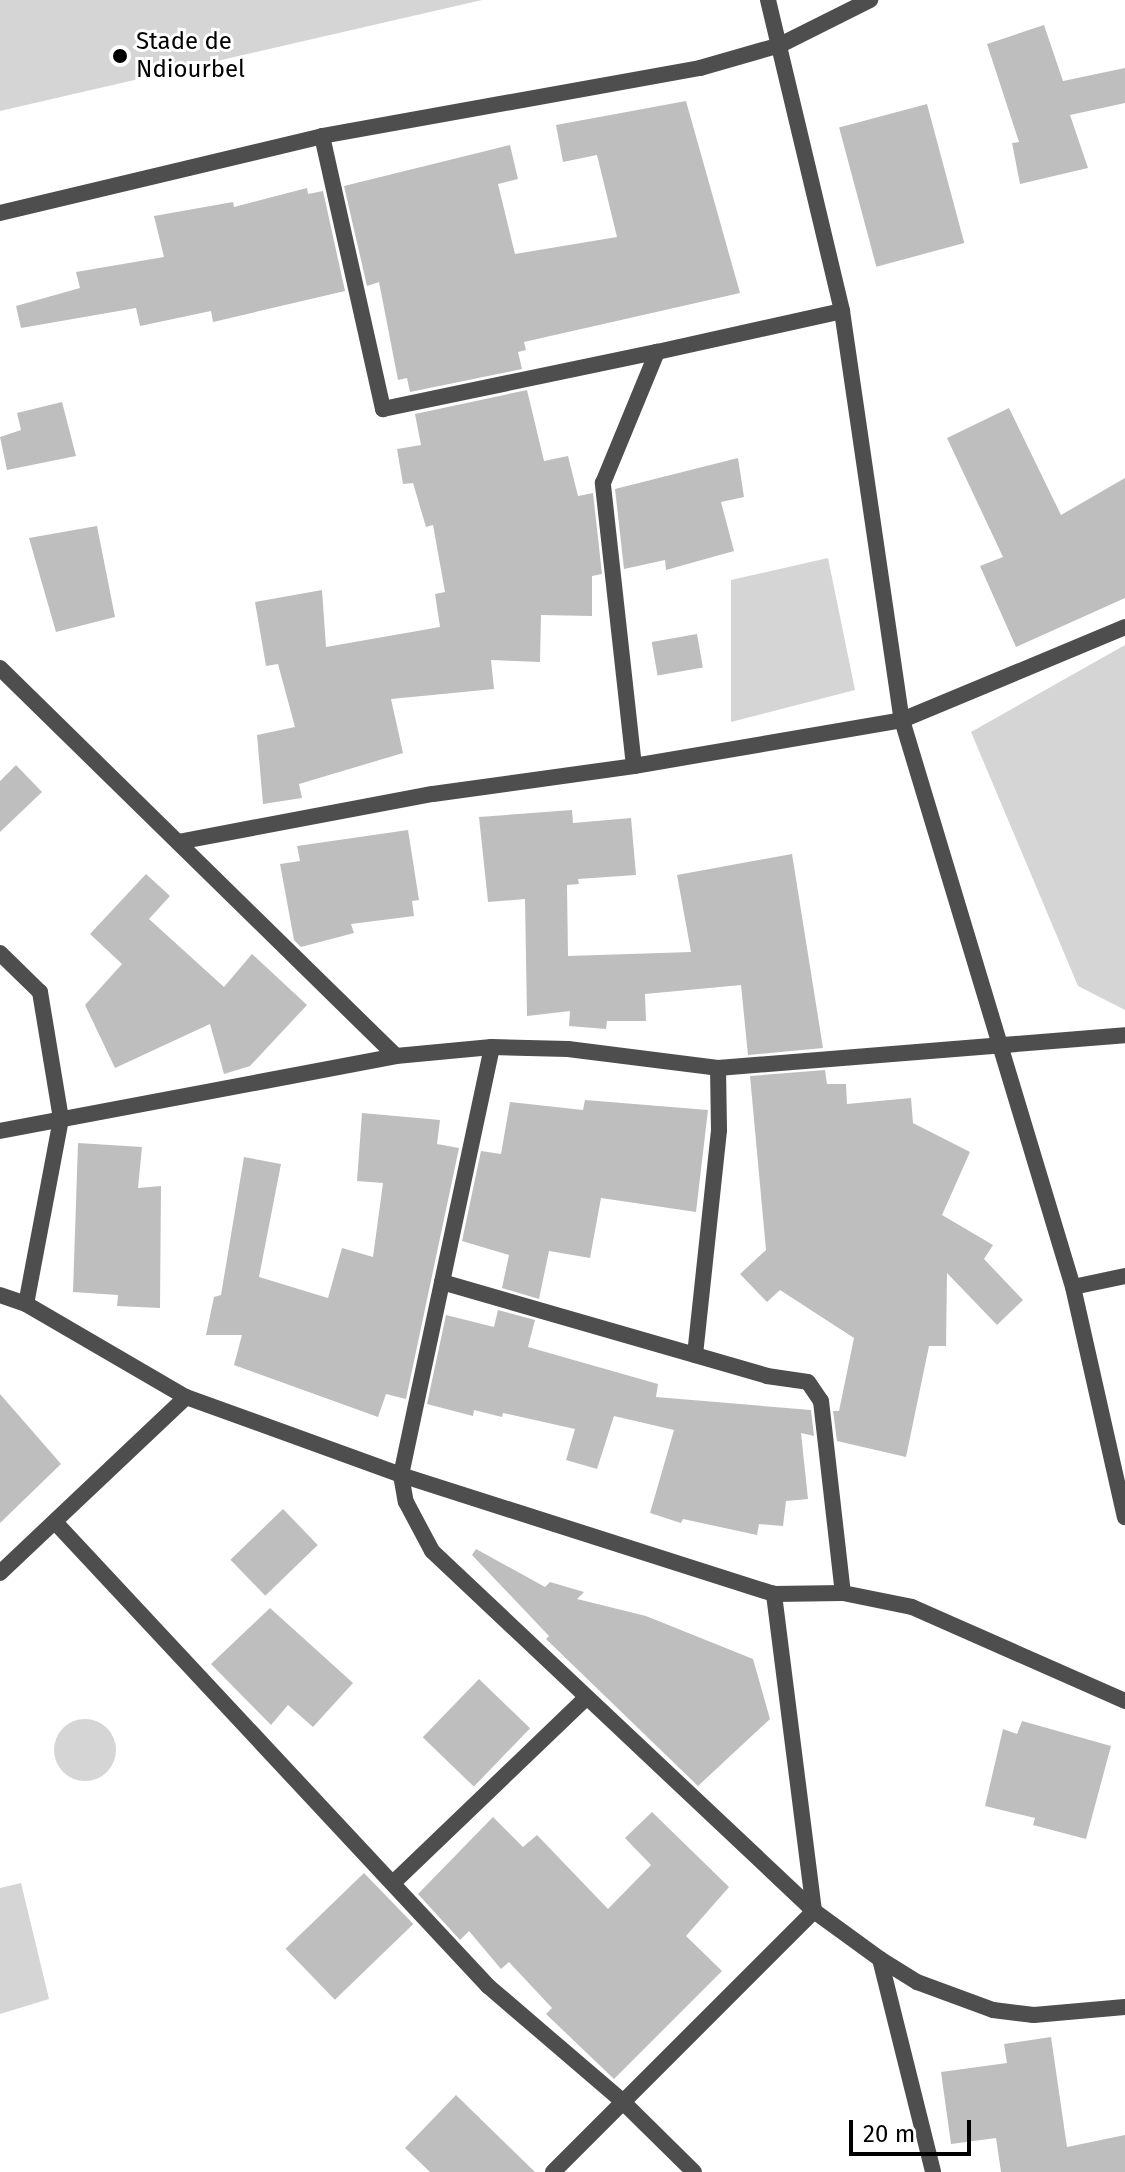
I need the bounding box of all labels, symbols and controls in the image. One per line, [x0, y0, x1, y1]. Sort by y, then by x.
place label: Stade de Ndiourbel [136, 28, 245, 84]
marker: Stade de Ndiourbel [111, 47, 129, 65]
scale bar [853, 2104, 975, 2154]
text: 20 m [863, 2120, 915, 2148]

